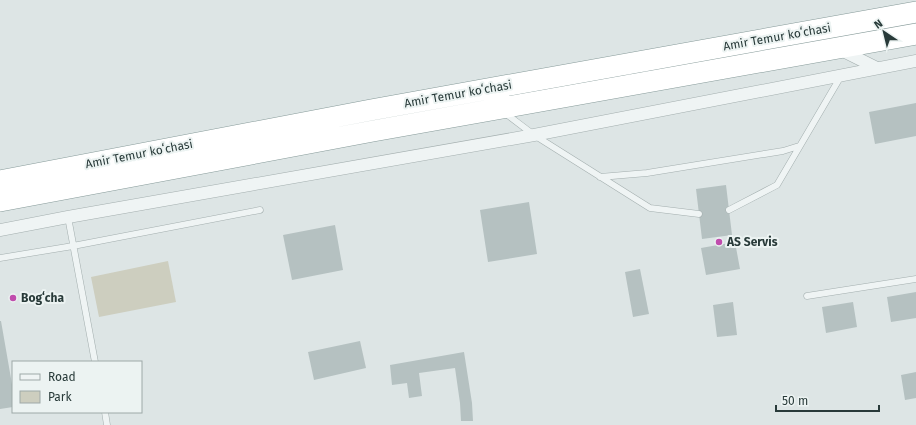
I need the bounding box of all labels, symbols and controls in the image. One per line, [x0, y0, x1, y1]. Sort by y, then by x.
north arrow [864, 12, 904, 52]
text: N [872, 17, 885, 32]
street label: Amir Temur koʻchasi [722, 20, 832, 53]
street label: Amir Temur koʻchasi [403, 77, 513, 110]
street label: Amir Temur koʻchasi [84, 136, 194, 171]
place label: AS Servis [726, 235, 778, 249]
marker: AS Servis [714, 237, 724, 247]
place label: Bogʻcha [21, 291, 65, 305]
marker: Bogʻcha [8, 293, 18, 303]
legend [12, 361, 142, 413]
text: Road [48, 370, 76, 384]
scale bar [776, 387, 879, 413]
text: Park [48, 390, 72, 404]
text: 50 m [782, 394, 808, 408]

